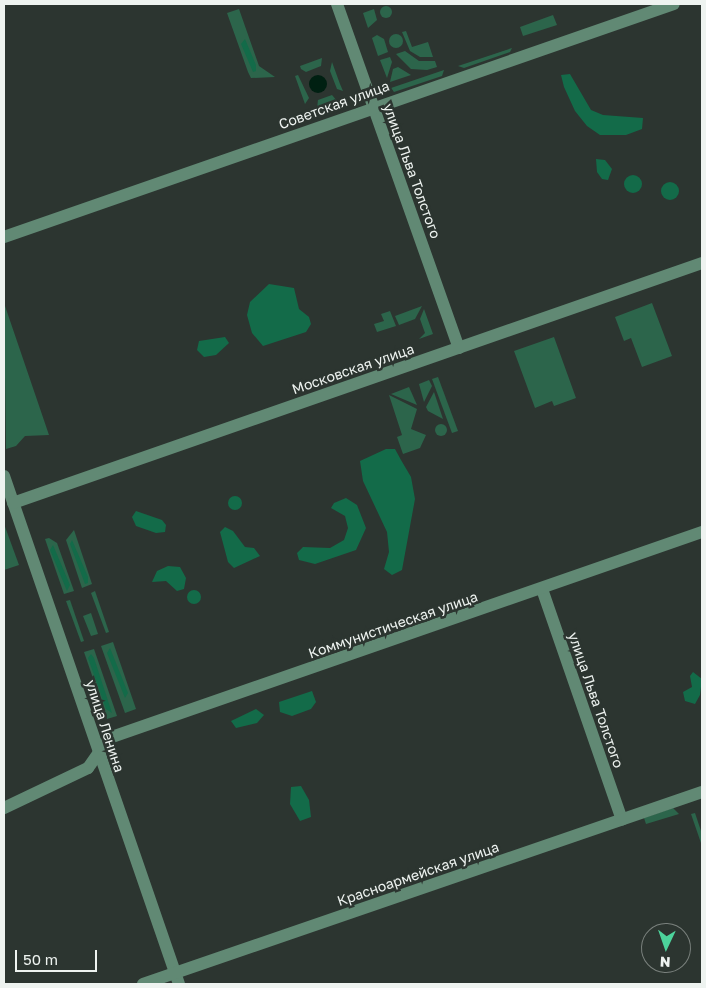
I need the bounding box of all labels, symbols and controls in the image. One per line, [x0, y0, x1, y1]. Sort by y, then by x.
street label: Советская улица [276, 77, 392, 133]
street label: улица Льва Толстого [380, 101, 444, 241]
street label: Московская улица [290, 340, 416, 398]
street label: Коммунистическая улица [306, 588, 480, 662]
street label: улица Льва Толстого [565, 630, 627, 770]
street label: улица Ленина [82, 678, 128, 774]
street label: Красноармейская улица [335, 838, 501, 910]
north arrow [641, 923, 691, 973]
scale bar [18, 940, 100, 972]
text: 50 m [23, 950, 58, 968]
text: N [659, 954, 671, 971]

